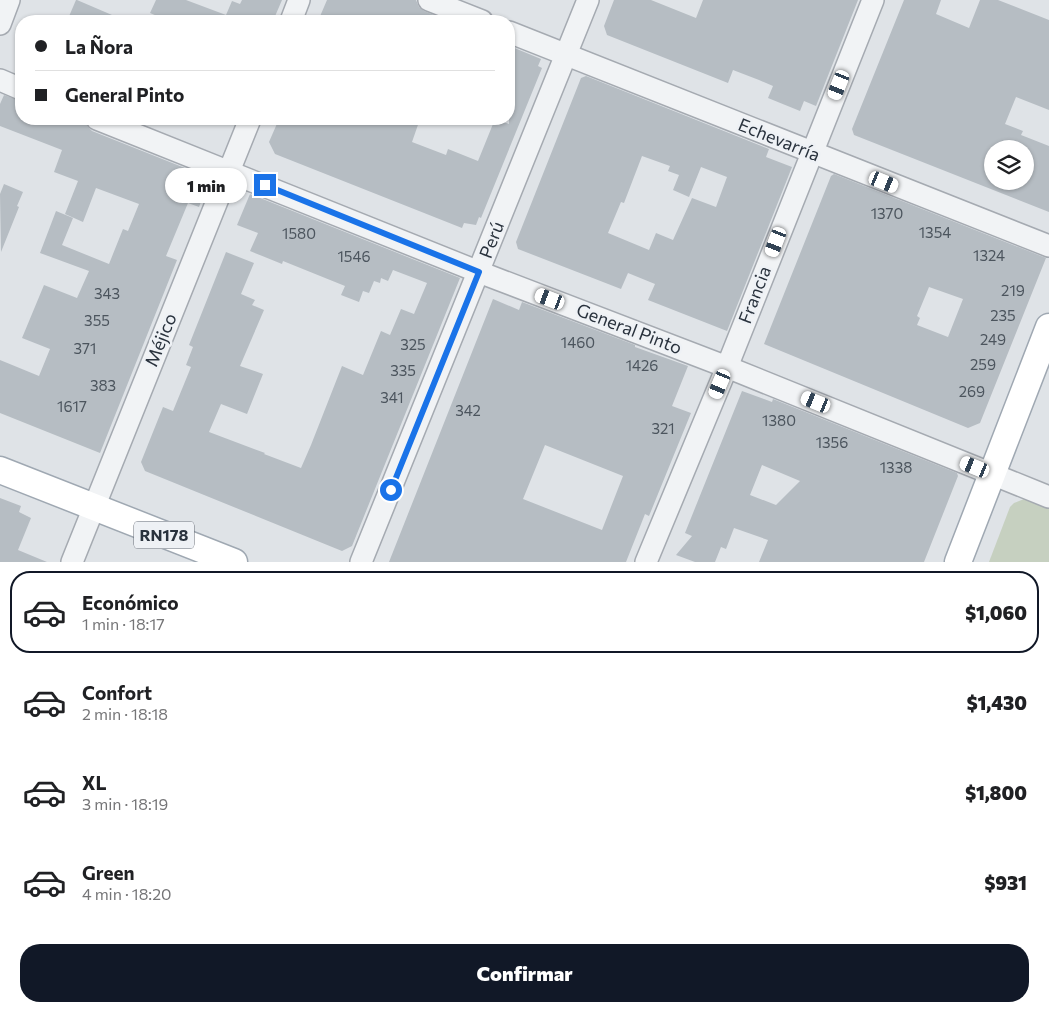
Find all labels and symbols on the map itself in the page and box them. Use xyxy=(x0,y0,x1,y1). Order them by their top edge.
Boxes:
car xyxy=(826,68,851,102)
street label: Echevarría xyxy=(735,113,823,165)
callout: 1 min xyxy=(165,168,248,202)
car xyxy=(867,169,900,195)
route end xyxy=(254,174,276,196)
house number: 1370 xyxy=(871,204,903,222)
street label: Perú xyxy=(474,218,508,261)
house number: 1354 xyxy=(919,223,951,241)
house number: 1580 xyxy=(282,224,316,242)
car xyxy=(763,225,788,259)
house number: 1324 xyxy=(973,246,1005,264)
house number: 1546 xyxy=(337,247,371,265)
street label: Francia xyxy=(733,263,775,326)
house number: 219 xyxy=(1001,281,1025,299)
house number: 343 xyxy=(94,284,120,302)
car xyxy=(533,287,566,311)
street label: General Pinto xyxy=(574,298,685,358)
house number: 235 xyxy=(990,306,1016,324)
street label: Méjico xyxy=(139,310,181,370)
house number: 355 xyxy=(84,311,110,329)
house number: 249 xyxy=(980,330,1006,348)
house number: 1460 xyxy=(561,333,595,351)
house number: 325 xyxy=(400,335,426,353)
house number: 371 xyxy=(74,339,96,357)
house number: 259 xyxy=(970,355,996,373)
house number: 1426 xyxy=(626,356,658,374)
house number: 335 xyxy=(390,361,416,379)
car xyxy=(707,367,732,401)
house number: 383 xyxy=(90,376,116,394)
house number: 269 xyxy=(959,382,985,400)
house number: 341 xyxy=(380,388,404,406)
car xyxy=(799,389,832,415)
house number: 1617 xyxy=(57,397,87,415)
house number: 342 xyxy=(455,401,481,419)
house number: 1380 xyxy=(762,411,796,429)
house number: 321 xyxy=(651,419,675,437)
house number: 1356 xyxy=(816,433,848,451)
car xyxy=(958,454,991,480)
house number: 1338 xyxy=(880,458,912,476)
route start xyxy=(380,479,402,501)
road number: RN178 xyxy=(134,522,194,548)

